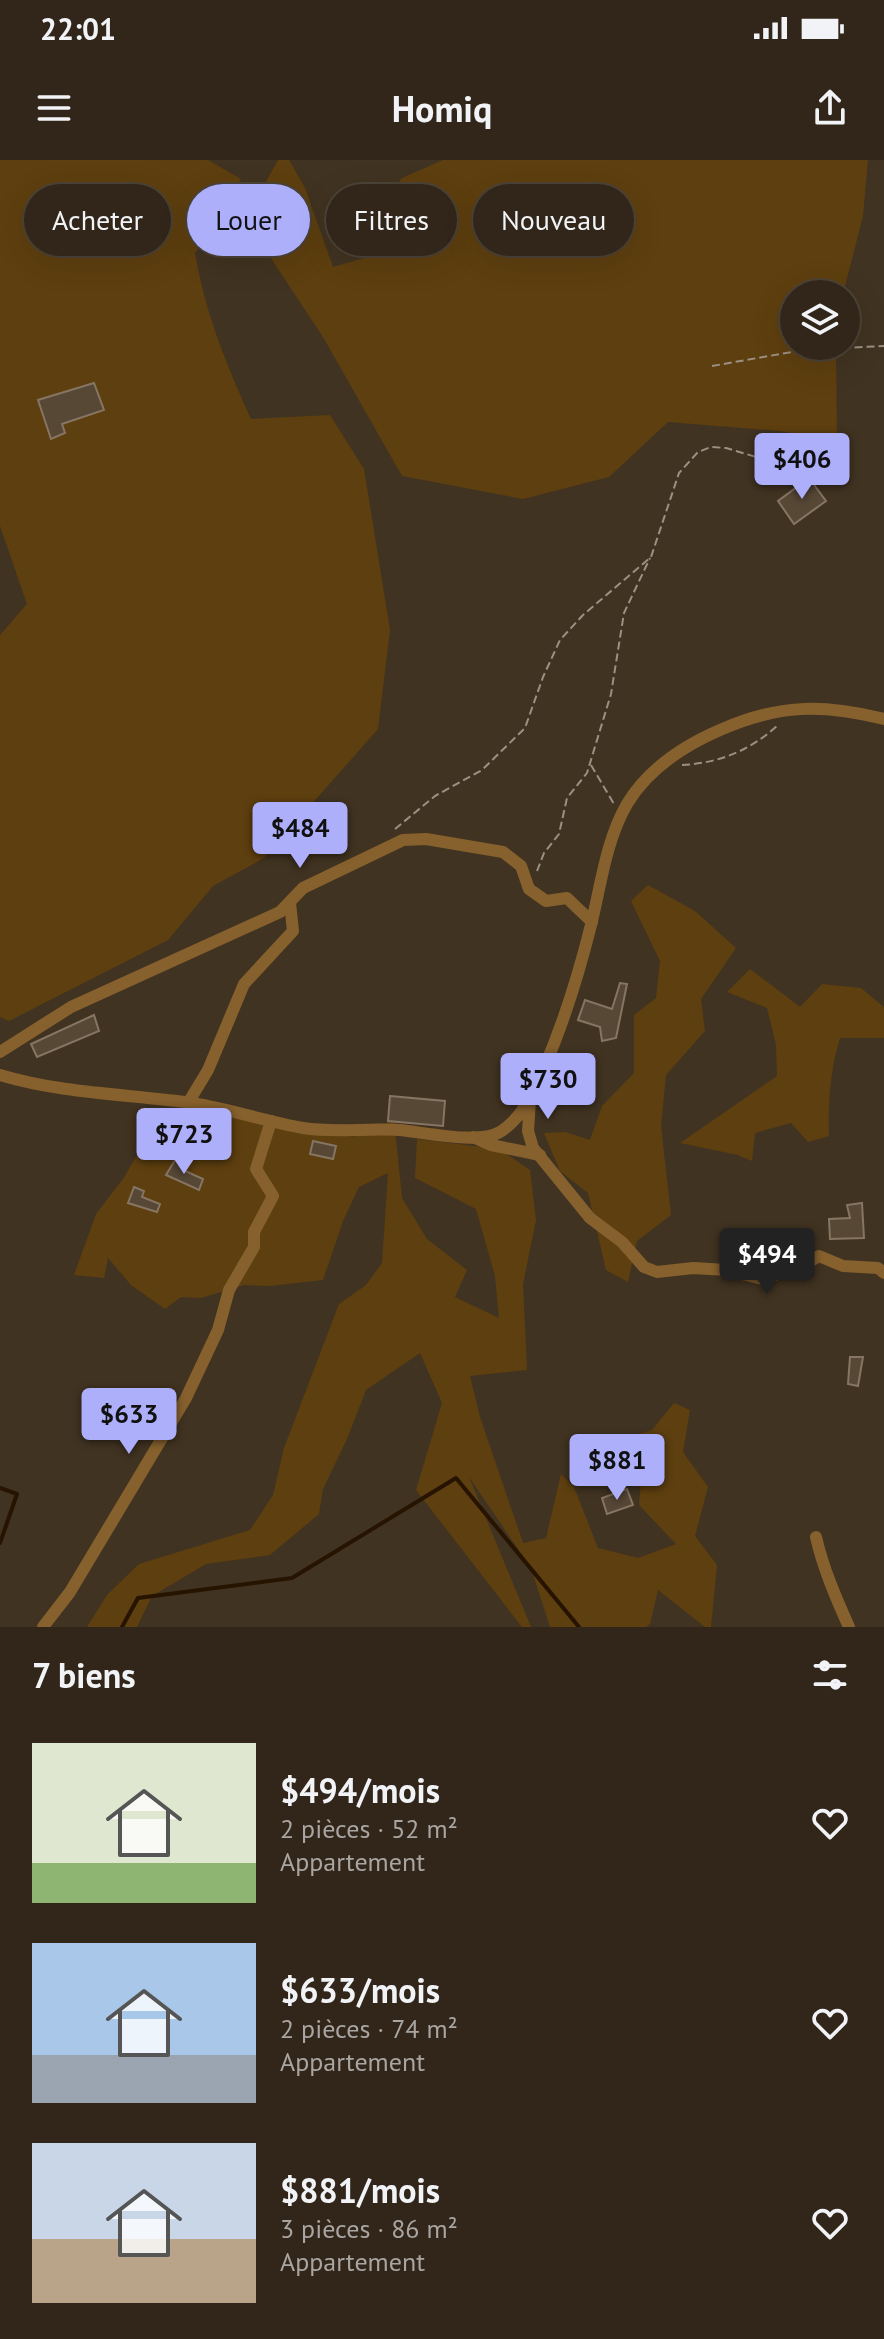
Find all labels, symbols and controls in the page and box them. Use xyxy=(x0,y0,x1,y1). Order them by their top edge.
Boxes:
text: 22:01 xyxy=(40,9,116,48)
text: Homiq xyxy=(392,85,492,132)
icon: menu xyxy=(32,86,76,130)
icon: share xyxy=(808,86,852,130)
chip: Acheter xyxy=(24,184,171,256)
chip: Louer xyxy=(187,184,310,256)
chip: Filtres xyxy=(326,184,457,256)
chip: Nouveau xyxy=(473,184,634,256)
map controls xyxy=(780,280,860,360)
button: layers xyxy=(780,280,860,360)
pin: $406 xyxy=(755,433,849,501)
text: $406 xyxy=(773,442,831,475)
pin: $484 xyxy=(253,802,347,870)
text: $484 xyxy=(271,811,329,844)
pin: $730 xyxy=(501,1053,595,1121)
text: $730 xyxy=(519,1062,577,1095)
pin: $723 xyxy=(137,1108,231,1176)
text: $723 xyxy=(155,1117,213,1150)
pin: $494 xyxy=(720,1228,814,1296)
text: $494 xyxy=(738,1237,796,1270)
pin: $633 xyxy=(82,1388,176,1456)
text: $633 xyxy=(100,1397,158,1430)
pin: $881 xyxy=(570,1434,664,1502)
text: $881 xyxy=(588,1443,646,1476)
text: 7 biens xyxy=(32,1653,136,1697)
icon: filters xyxy=(808,1653,852,1697)
text: $494/mois xyxy=(280,1768,440,1812)
icon: home xyxy=(96,1775,192,1871)
icon: heart xyxy=(808,1801,852,1845)
text: 2 pièces · 52 m² xyxy=(280,1812,458,1845)
text: Appartement xyxy=(280,1845,425,1878)
text: $633/mois xyxy=(280,1968,440,2012)
icon: home xyxy=(96,1975,192,2071)
icon: heart xyxy=(808,2001,852,2045)
text: 2 pièces · 74 m² xyxy=(280,2012,458,2045)
text: Appartement xyxy=(280,2045,425,2078)
text: $881/mois xyxy=(280,2168,440,2212)
icon: home xyxy=(96,2175,192,2271)
icon: heart xyxy=(808,2201,852,2245)
text: 3 pièces · 86 m² xyxy=(280,2212,458,2245)
text: Appartement xyxy=(280,2245,425,2278)

